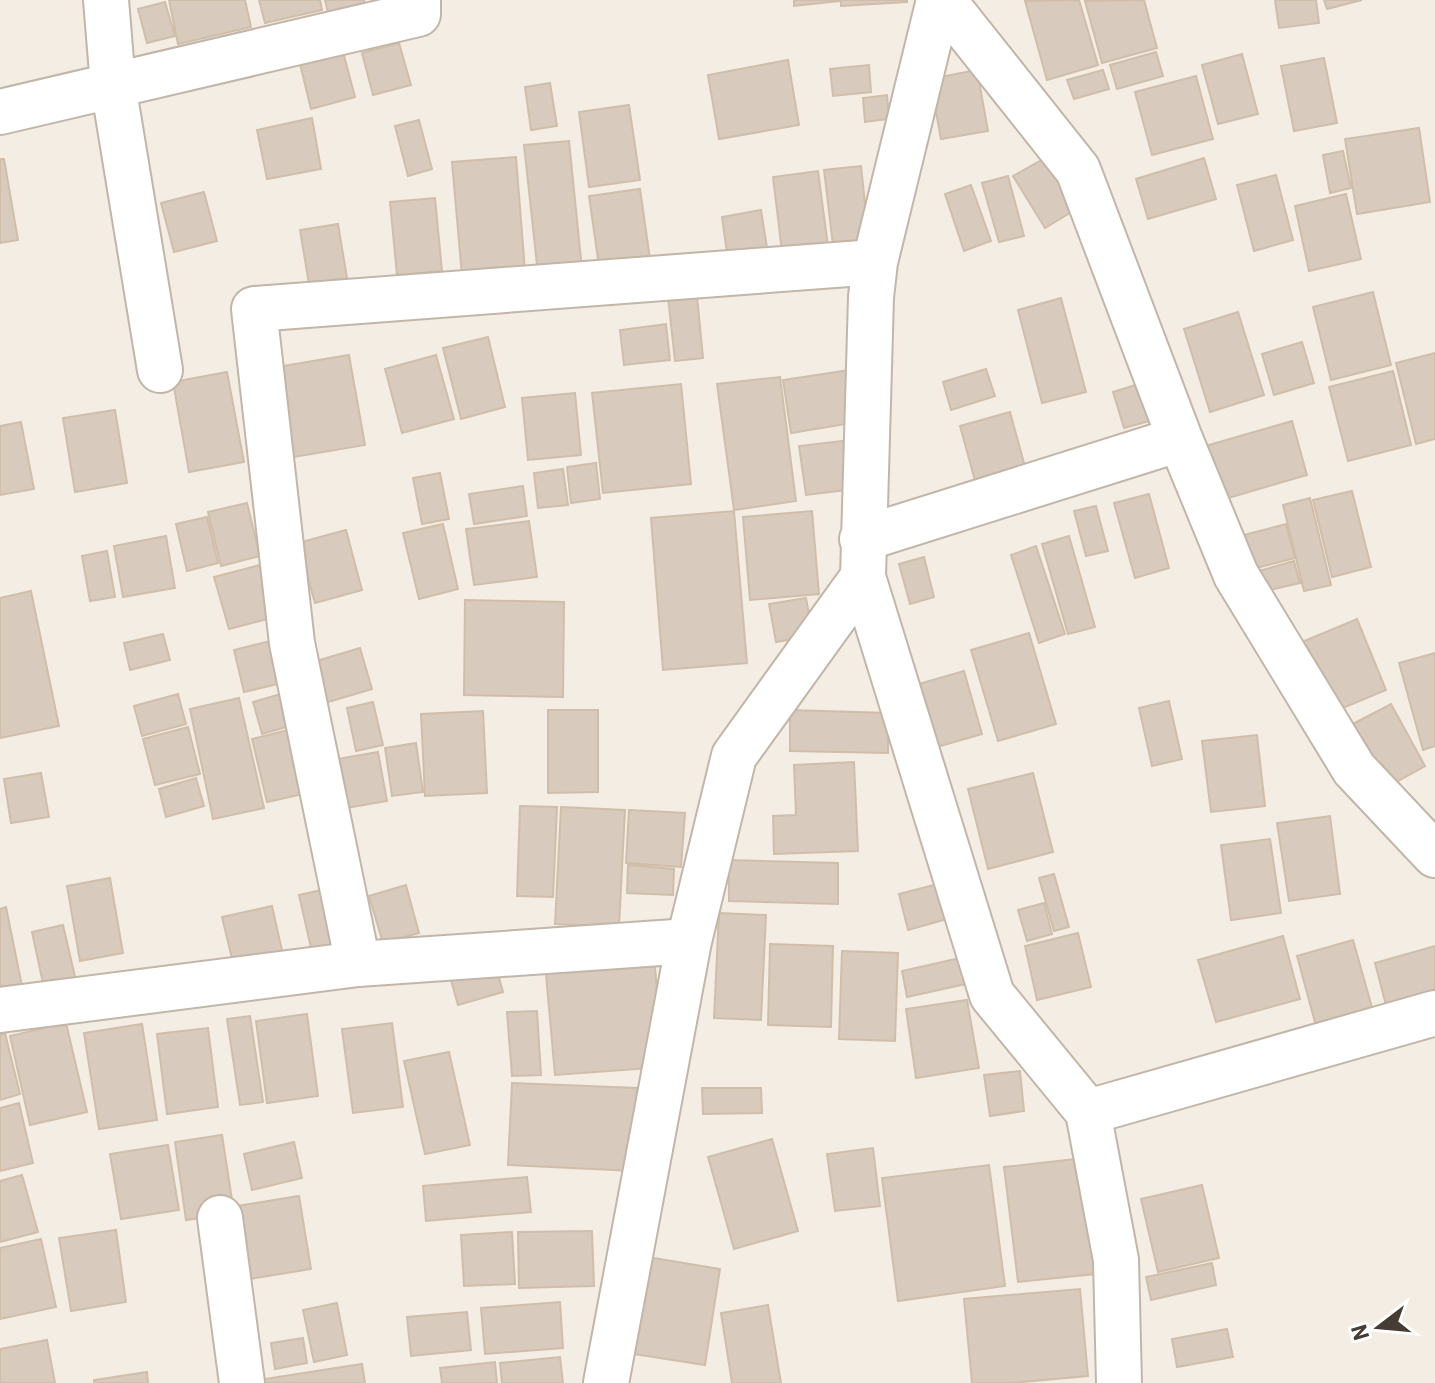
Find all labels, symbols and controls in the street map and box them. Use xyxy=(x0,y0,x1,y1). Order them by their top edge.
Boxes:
north arrow xyxy=(1339,1287,1419,1367)
text: N xyxy=(1344,1322,1373,1343)

